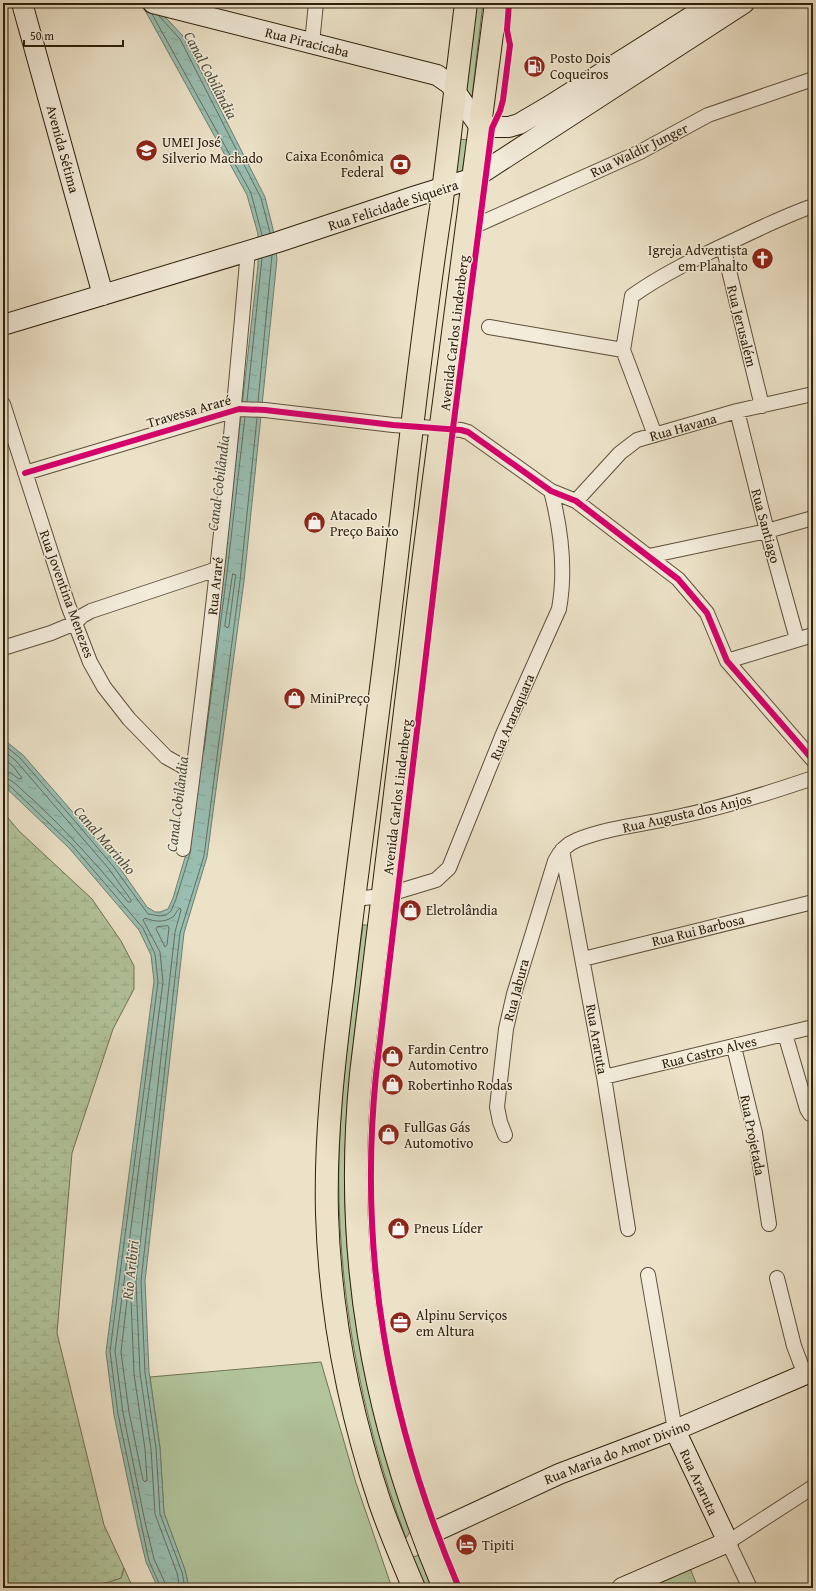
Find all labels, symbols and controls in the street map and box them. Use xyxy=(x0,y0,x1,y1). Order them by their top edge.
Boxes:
scale bar xyxy=(24,22,123,48)
street label: Rua Piracicaba xyxy=(263,22,351,62)
text: 50 m xyxy=(30,27,54,44)
water label: Canal Cobilândia xyxy=(179,27,243,123)
place label: Posto Dois Coqueiros xyxy=(550,48,611,84)
fuel station icon: Posto Dois Coqueiros xyxy=(521,53,547,79)
street label: Avenida Sétima xyxy=(42,103,84,196)
street label: Rua Waldir Junger xyxy=(587,118,692,182)
place label: UMEI José Silverio Machado xyxy=(162,132,263,168)
school or university icon: UMEI José Silverio Machado xyxy=(133,137,159,163)
place label: Caixa Econômica Federal xyxy=(285,146,384,182)
bank icon: Caixa Econômica Federal xyxy=(387,151,413,177)
street label: Rua Felicidade Siqueira xyxy=(325,174,461,236)
place label: Igreja Adventista em Planalto xyxy=(648,240,748,276)
church icon: Igreja Adventista em Planalto xyxy=(750,245,776,271)
street label: Avenida Carlos Lindenberg xyxy=(435,254,473,412)
street label: Rua Jerusalém xyxy=(722,283,762,370)
street label: Travessa Araré xyxy=(144,389,234,433)
street label: Rua Havana xyxy=(647,408,719,446)
water label: Canal Cobilândia xyxy=(202,434,234,532)
street label: Rua Santiago xyxy=(746,487,786,565)
place label: Atacado Preço Baixo xyxy=(330,505,399,541)
shop icon: Atacado Preço Baixo xyxy=(301,510,327,536)
street label: Rua Joventina Menezes xyxy=(35,527,99,661)
street label: Rua Araré xyxy=(202,555,228,616)
street label: Rua Araraquara xyxy=(485,670,539,763)
shop icon: MiniPreço xyxy=(281,685,307,711)
place label: MiniPreço xyxy=(310,688,370,708)
street label: Avenida Carlos Lindenberg xyxy=(378,718,416,876)
water label: Canal Cobilândia xyxy=(161,755,193,853)
street label: Rua Augusta dos Anjos xyxy=(620,788,754,838)
water label: Canal Marinho xyxy=(69,801,141,879)
shop icon: Eletrolândia xyxy=(397,897,423,923)
place label: Eletrolândia xyxy=(426,900,498,920)
street label: Rua Rui Barbosa xyxy=(650,909,747,951)
street label: Rua Jabura xyxy=(498,956,534,1023)
street label: Rua Araruta xyxy=(581,1002,613,1076)
street label: Rua Castro Alves xyxy=(660,1031,758,1073)
place label: Fardin Centro Automotivo xyxy=(408,1039,489,1075)
shop icon: Fardin Centro Automotivo xyxy=(380,1044,406,1070)
shop icon: Robertinho Rodas xyxy=(379,1072,405,1098)
place label: Robertinho Rodas xyxy=(408,1075,512,1095)
street label: Rua Projetada xyxy=(735,1093,771,1177)
place label: FullGas Gás Automotivo xyxy=(404,1117,473,1153)
shop icon: FullGas Gás Automotivo xyxy=(376,1122,402,1148)
shop icon: Pneus Líder xyxy=(385,1215,411,1241)
place label: Pneus Líder xyxy=(414,1218,483,1238)
water label: Rio Aribiri xyxy=(116,1239,144,1302)
place label: Alpinu Serviços em Altura xyxy=(416,1305,507,1341)
office icon: Alpinu Serviços em Altura xyxy=(387,1310,413,1336)
street label: Rua Maria do Amor Divino xyxy=(541,1415,693,1489)
street label: Rua Araruta xyxy=(675,1446,723,1519)
hotel icon: Tipiti xyxy=(454,1532,480,1558)
place label: Tipiti xyxy=(482,1535,514,1555)

